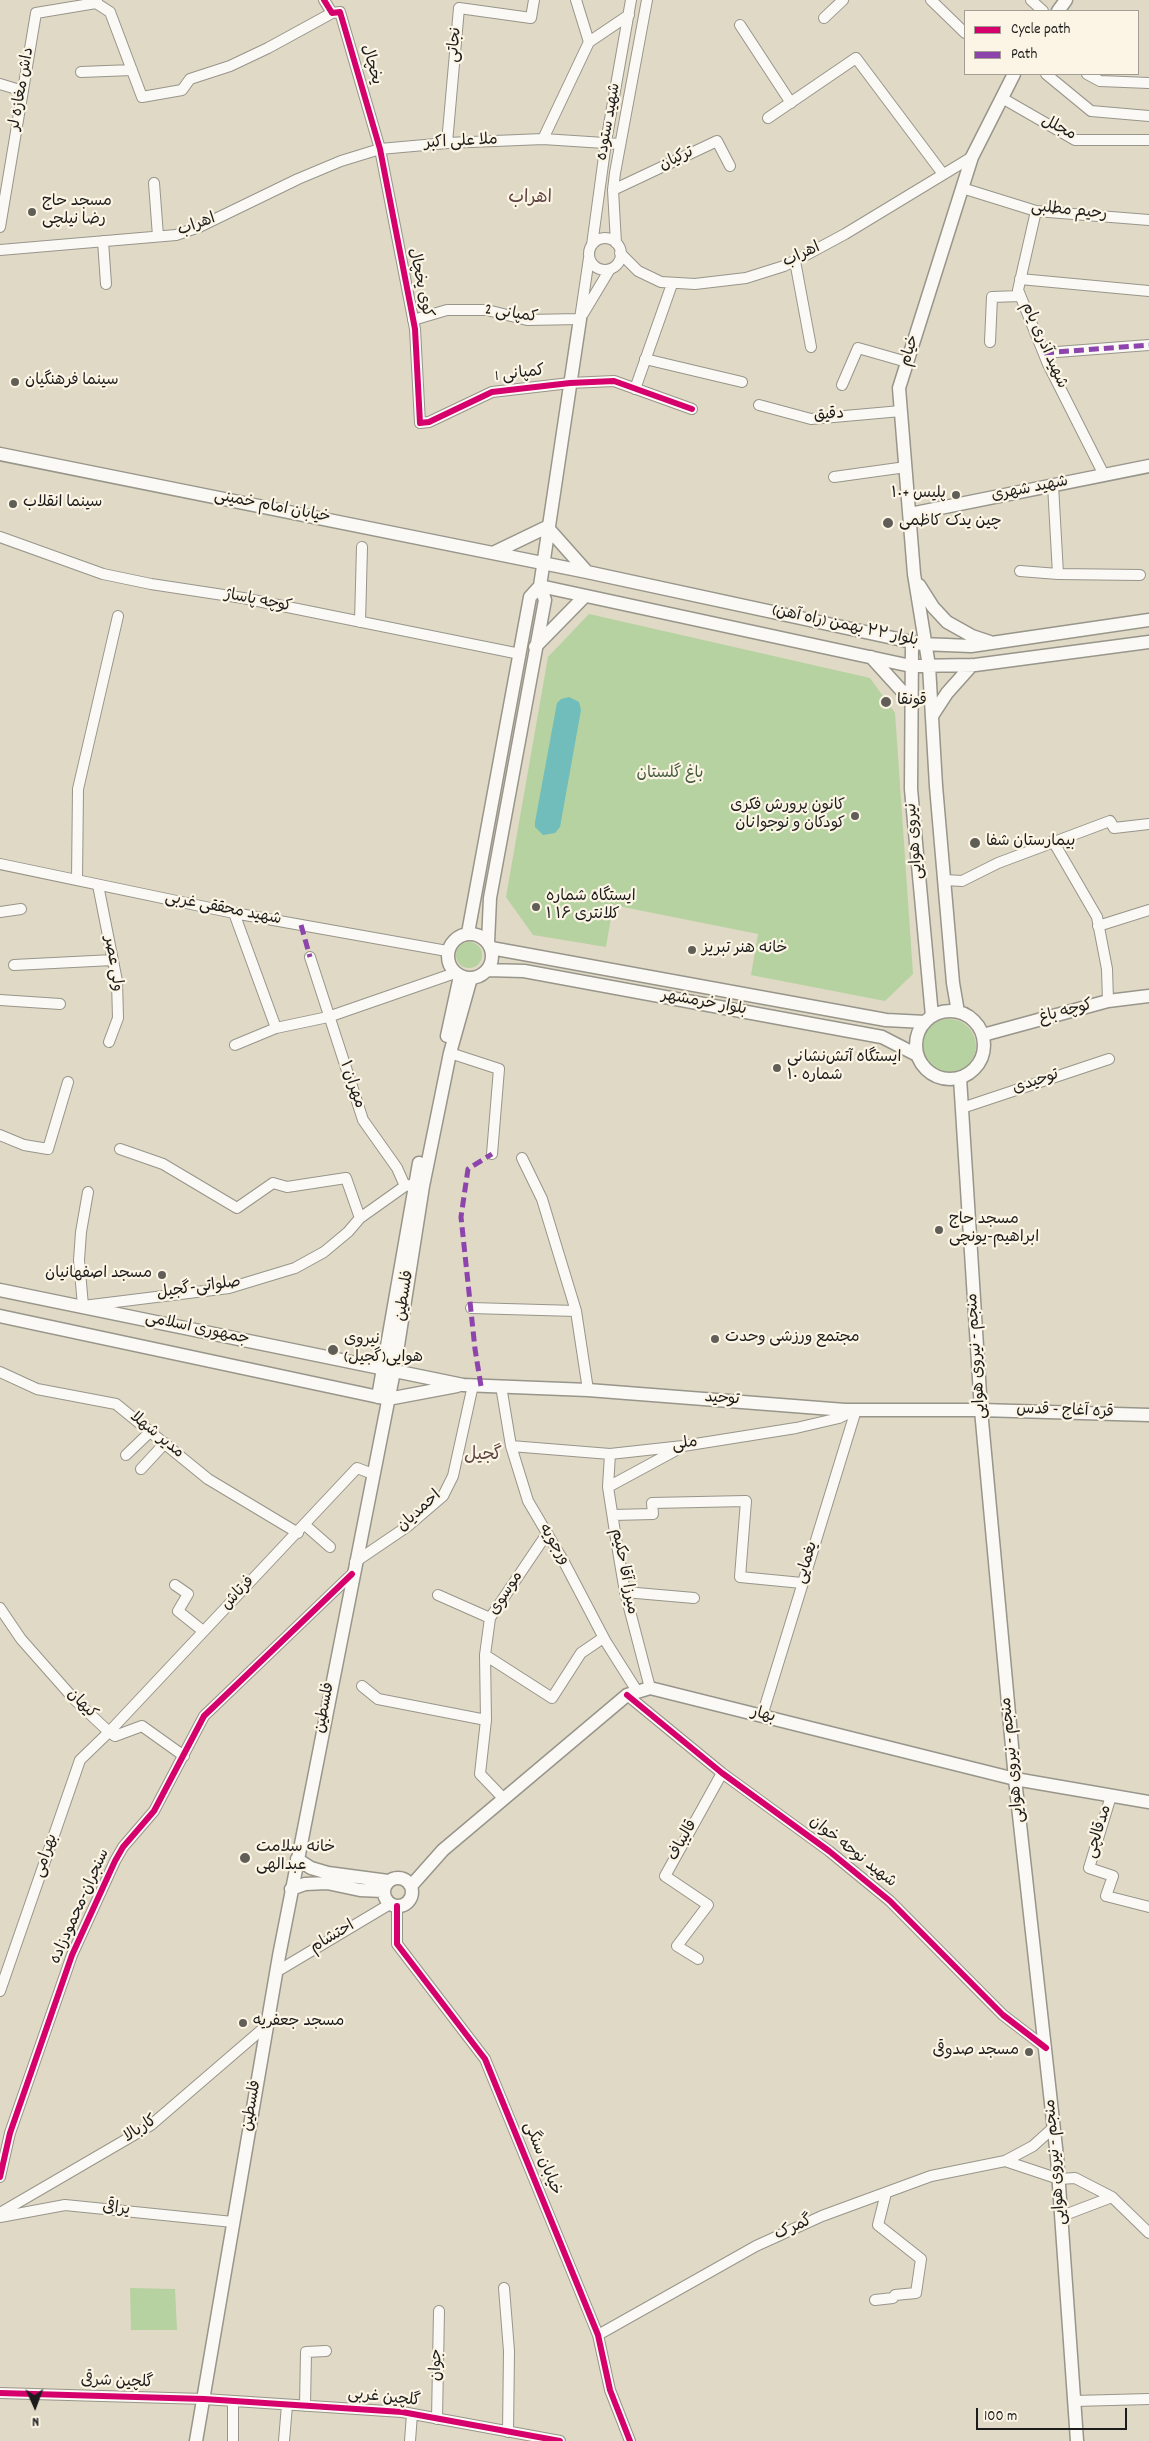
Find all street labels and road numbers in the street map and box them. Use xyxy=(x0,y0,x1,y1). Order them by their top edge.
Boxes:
street label: نجاتی xyxy=(445,27,467,63)
street label: یخچال xyxy=(355,43,385,87)
street label: داش مغازه لر xyxy=(6,46,40,132)
street label: شهید ستوده xyxy=(594,82,626,162)
street label: مجلل xyxy=(1037,112,1079,146)
street label: ملا علی اکبر xyxy=(424,131,498,155)
street label: ترکیان xyxy=(657,144,697,176)
street label: رحیم مطلبی xyxy=(1030,198,1108,226)
street label: اهراب xyxy=(175,210,219,242)
street label: اهراب xyxy=(780,239,824,273)
street label: کوی یخچال xyxy=(402,246,436,320)
street label: شهید آذری یام xyxy=(1015,300,1071,392)
street label: کمپانی 2 xyxy=(483,301,539,329)
street label: خیام xyxy=(897,333,925,369)
street label: کمپانی 1 xyxy=(494,362,546,388)
street label: دقیق xyxy=(813,406,845,426)
street label: شهید شهری xyxy=(990,473,1070,507)
street label: خیابان امام خمینی xyxy=(212,487,332,529)
street label: کوچه پاساژ xyxy=(223,586,293,618)
street label: بلوار ۲۲ بهمن (راه آهن) xyxy=(770,602,920,652)
street label: نیروی هوایی xyxy=(903,802,929,880)
street label: شهید محققی غربی xyxy=(163,889,283,931)
street label: ولی عصر xyxy=(98,935,126,993)
street label: بلوار خرمشهر xyxy=(660,987,748,1021)
street label: کوچه باغ xyxy=(1037,997,1095,1029)
street label: مهران ۱ xyxy=(334,1059,368,1111)
street label: توحیدی xyxy=(1010,1066,1062,1100)
street label: فلسطین xyxy=(392,1269,420,1323)
street label: صلواتی-گجیل xyxy=(156,1274,242,1304)
street label: منجم - نیروی هوایی xyxy=(964,1292,992,1420)
street label: جمهوری اسلامی xyxy=(143,1310,251,1350)
street label: توحید xyxy=(704,1389,740,1411)
street label: قره آغاج - قدس xyxy=(1016,1401,1114,1423)
street label: مدیر شهلا xyxy=(125,1408,187,1464)
street label: ملی xyxy=(671,1434,699,1456)
street label: احمدیان xyxy=(394,1487,446,1537)
street label: ورجویه xyxy=(533,1521,573,1569)
street label: میرزا آقا حکیم xyxy=(605,1528,641,1616)
street label: یغمایی xyxy=(793,1540,823,1586)
street label: موسوی xyxy=(486,1568,528,1620)
street label: فرتاش xyxy=(218,1573,260,1615)
street label: فلسطین xyxy=(312,1681,340,1735)
street label: کیهان xyxy=(62,1686,100,1724)
street label: منجم - نیروی هوایی xyxy=(998,1696,1030,1824)
street label: بهار xyxy=(749,1704,777,1728)
street label: مدقالچی xyxy=(1083,1803,1117,1861)
street label: شهید نوحه خوان xyxy=(805,1813,899,1893)
street label: قالیباف xyxy=(665,1817,703,1865)
street label: بهرامی xyxy=(31,1832,63,1880)
street label: سنجران-محمودزاده xyxy=(47,1846,115,1968)
street label: احتشام xyxy=(307,1917,359,1959)
street label: فلسطین xyxy=(239,2079,267,2133)
street label: منجم - نیروی هوایی xyxy=(1042,2098,1072,2226)
street label: کاربالا xyxy=(121,2112,161,2148)
street label: خیابان سنگی xyxy=(518,2120,564,2198)
street label: یراقی xyxy=(101,2199,131,2221)
street label: گمرک xyxy=(772,2212,816,2246)
street label: جوان xyxy=(428,2349,448,2381)
street label: گلچین شرقی xyxy=(80,2372,154,2394)
street label: گلچین غربی xyxy=(347,2386,421,2412)

